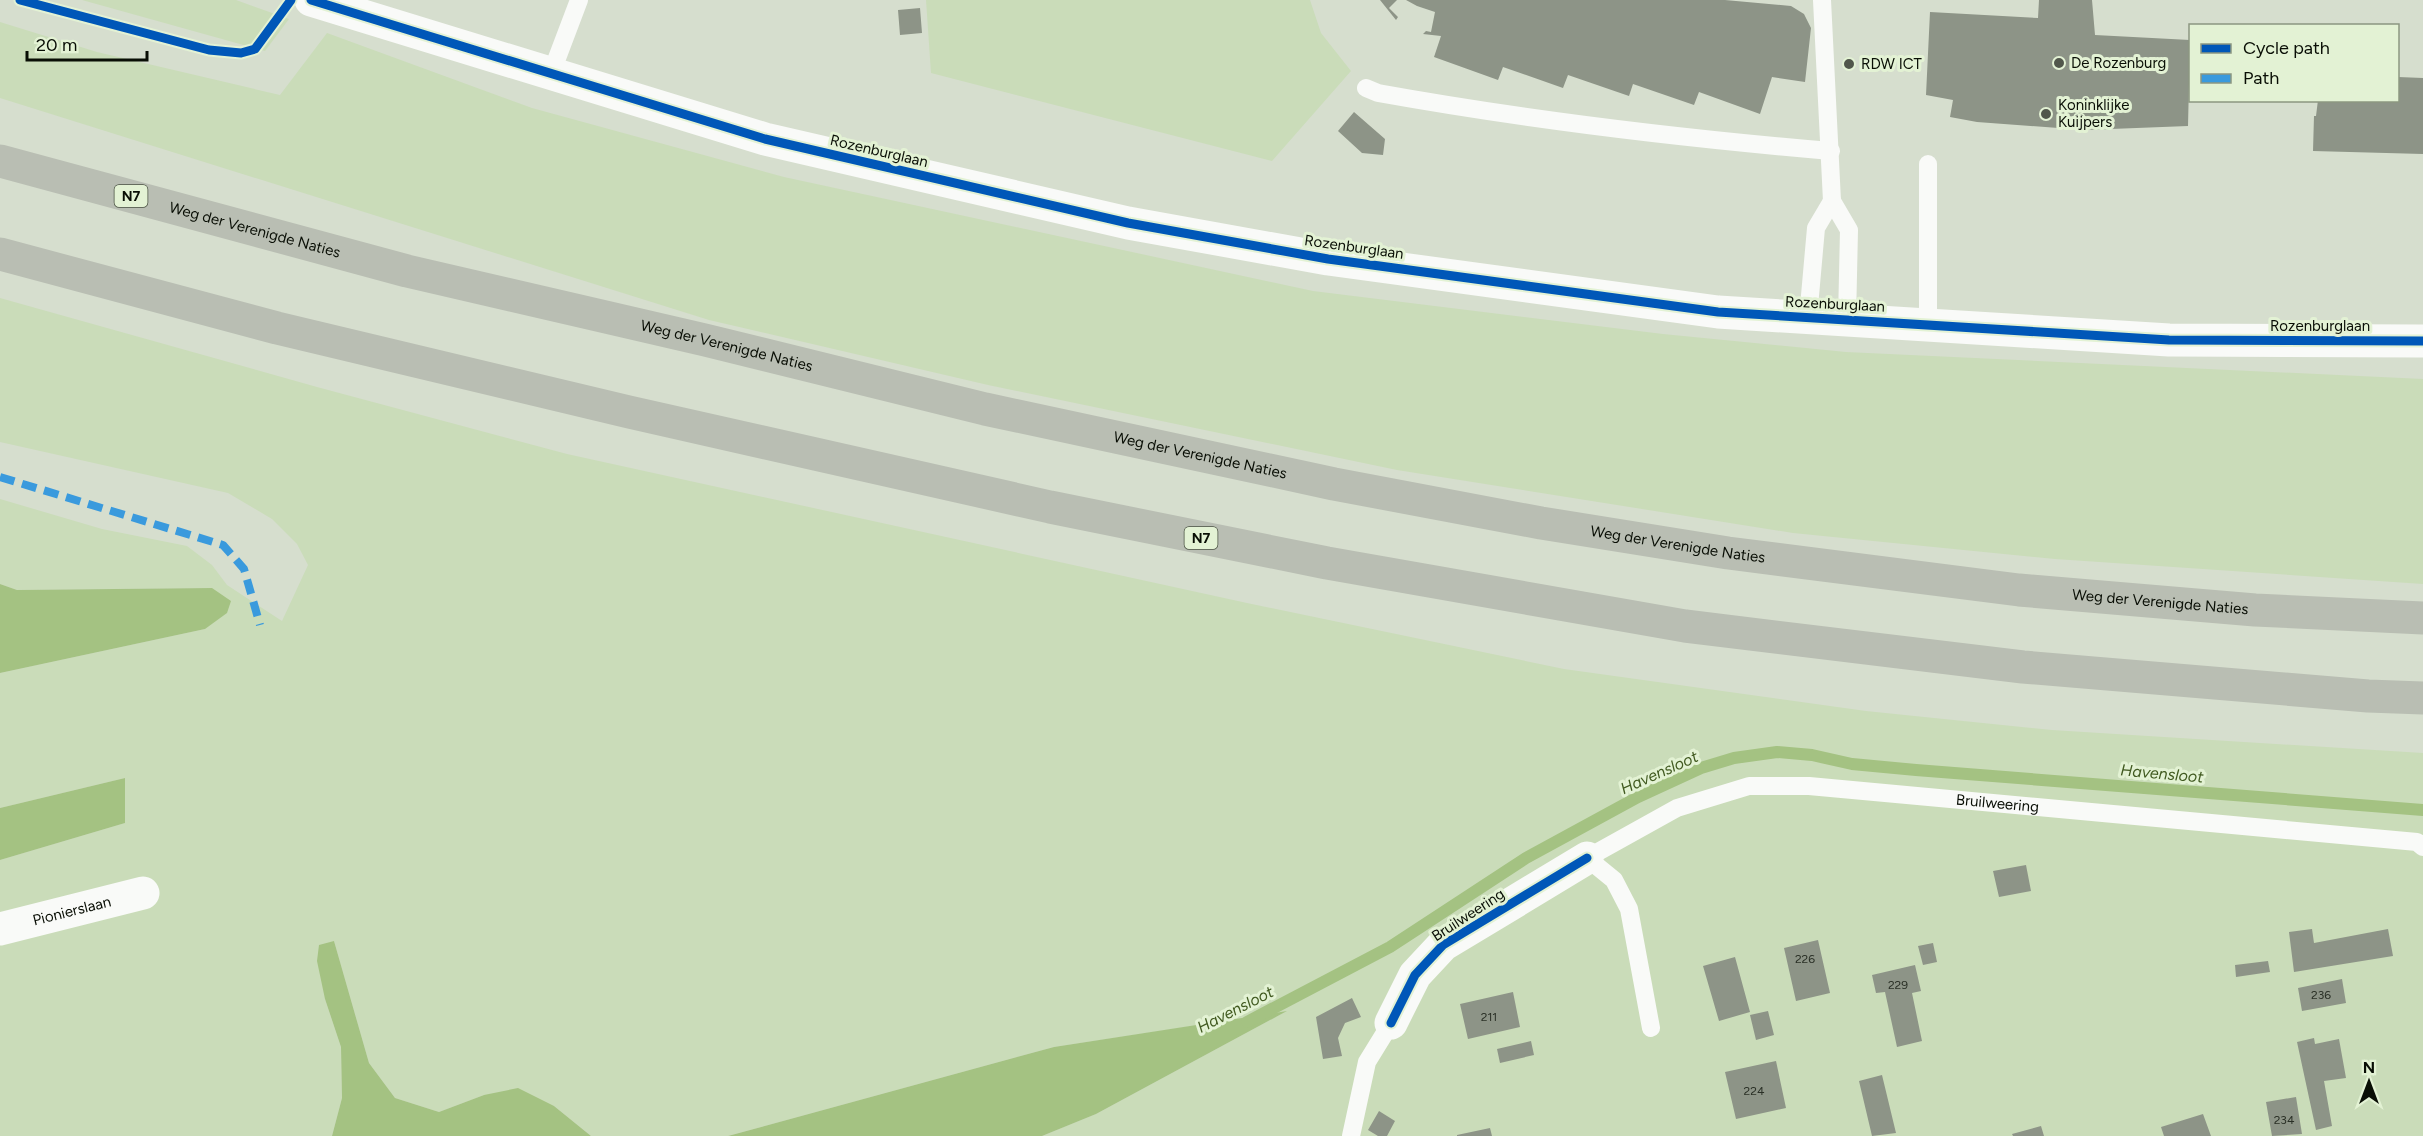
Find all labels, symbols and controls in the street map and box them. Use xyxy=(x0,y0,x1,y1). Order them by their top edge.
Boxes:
scale bar xyxy=(27,24,147,62)
legend xyxy=(2189,24,2399,102)
text: 20 m xyxy=(36,34,77,56)
text: Cycle path xyxy=(2243,37,2330,59)
place label: De Rozenburg xyxy=(2071,54,2166,72)
place label: RDW ICT xyxy=(1861,55,1923,73)
marker: De Rozenburg xyxy=(2052,56,2066,70)
marker: RDW ICT xyxy=(1842,57,1856,71)
text: Path xyxy=(2243,67,2279,89)
place label: Koninklijke Kuijpers xyxy=(2058,96,2129,131)
marker: Koninklijke Kuijpers xyxy=(2039,107,2053,121)
street label: Rozenburglaan xyxy=(828,131,930,171)
road number: N7 xyxy=(114,185,148,207)
street label: Weg der Verenigde Naties xyxy=(167,198,342,262)
street label: Rozenburglaan xyxy=(1303,231,1405,263)
street label: Rozenburglaan xyxy=(1785,292,1885,316)
street label: Weg der Verenigde Naties xyxy=(639,316,815,375)
street label: Rozenburglaan xyxy=(2270,317,2370,335)
street label: Weg der Verenigde Naties xyxy=(1112,428,1288,483)
street label: Weg der Verenigde Naties xyxy=(1589,522,1766,567)
road number: N7 xyxy=(1184,527,1218,549)
street label: Weg der Verenigde Naties xyxy=(2072,586,2249,618)
water label: Havensloot xyxy=(1617,747,1702,798)
water label: Havensloot xyxy=(2120,760,2205,787)
street label: Bruilweering xyxy=(1955,791,2040,816)
street label: Bruilweering xyxy=(1428,885,1508,945)
street label: Pionierslaan xyxy=(31,892,113,929)
house number: 226 xyxy=(1795,952,1815,966)
house number: 229 xyxy=(1888,978,1908,992)
water label: Havensloot xyxy=(1194,982,1277,1037)
house number: 236 xyxy=(2311,988,2331,1002)
house number: 211 xyxy=(1481,1010,1497,1024)
north arrow xyxy=(2339,1052,2399,1112)
text: N xyxy=(2363,1058,2375,1077)
house number: 224 xyxy=(1744,1084,1765,1098)
house number: 234 xyxy=(2274,1113,2295,1127)

